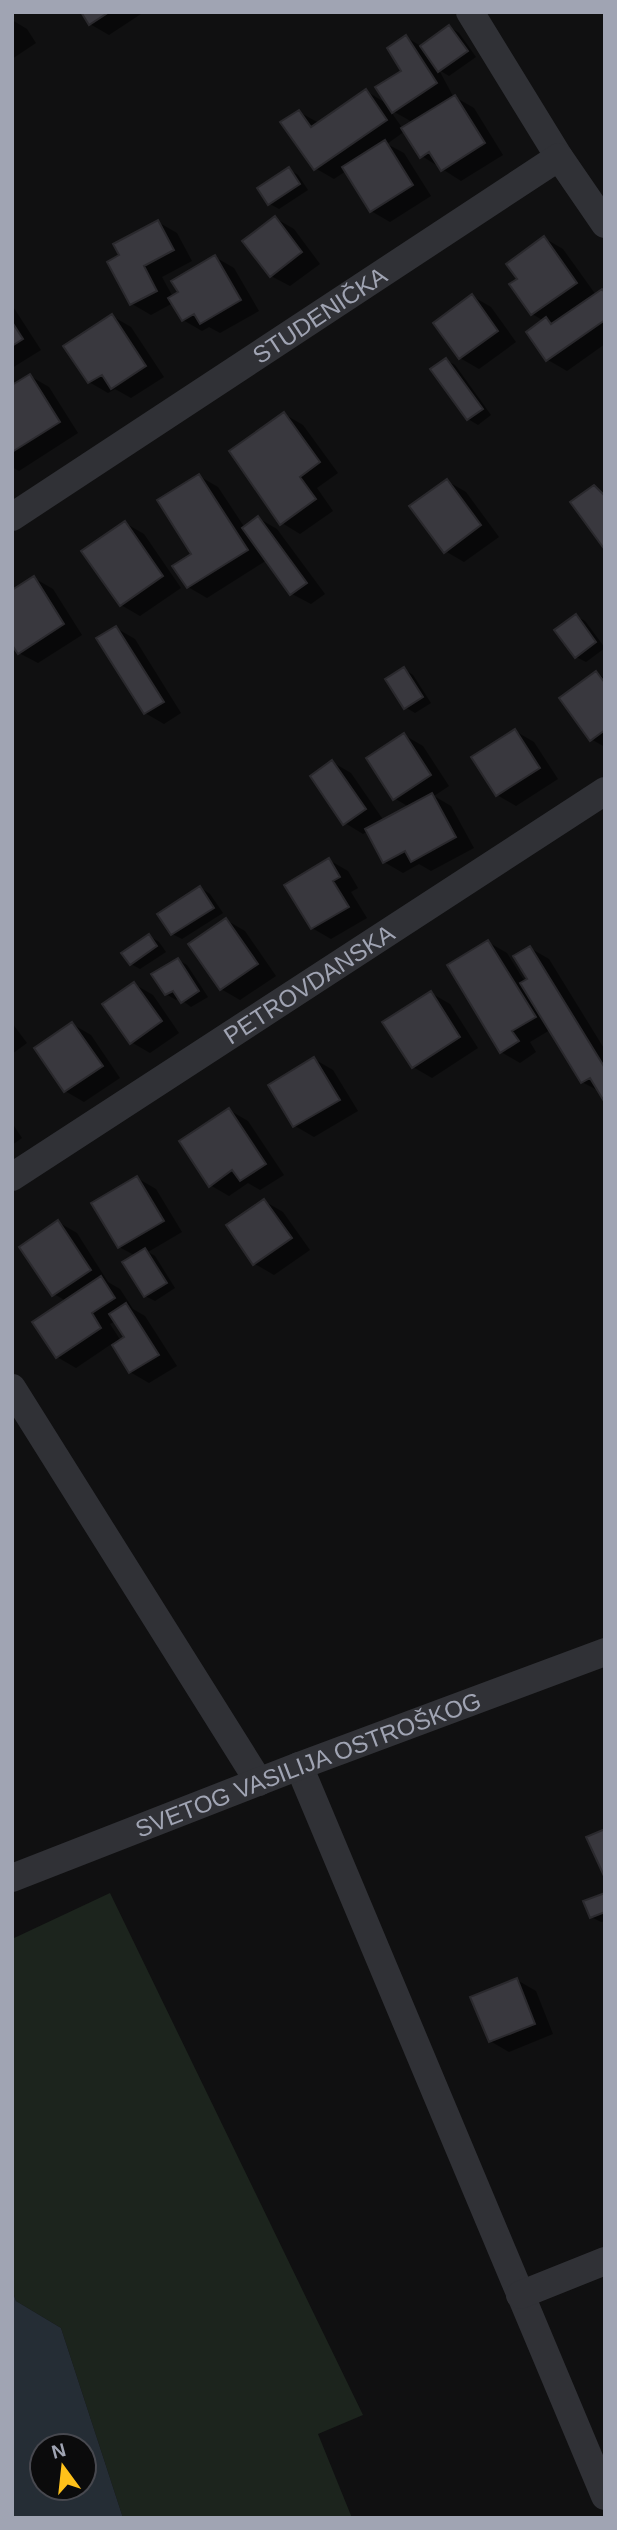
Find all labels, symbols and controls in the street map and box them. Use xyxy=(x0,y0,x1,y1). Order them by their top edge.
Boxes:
street label: STUDENIČKA xyxy=(247,261,391,369)
street label: PETROVDANSKA xyxy=(219,919,399,1049)
street label: SVETOG VASILIJA OSTROŠKOG xyxy=(131,1686,484,1842)
north arrow xyxy=(28,2432,98,2502)
text: N xyxy=(49,2439,68,2463)

